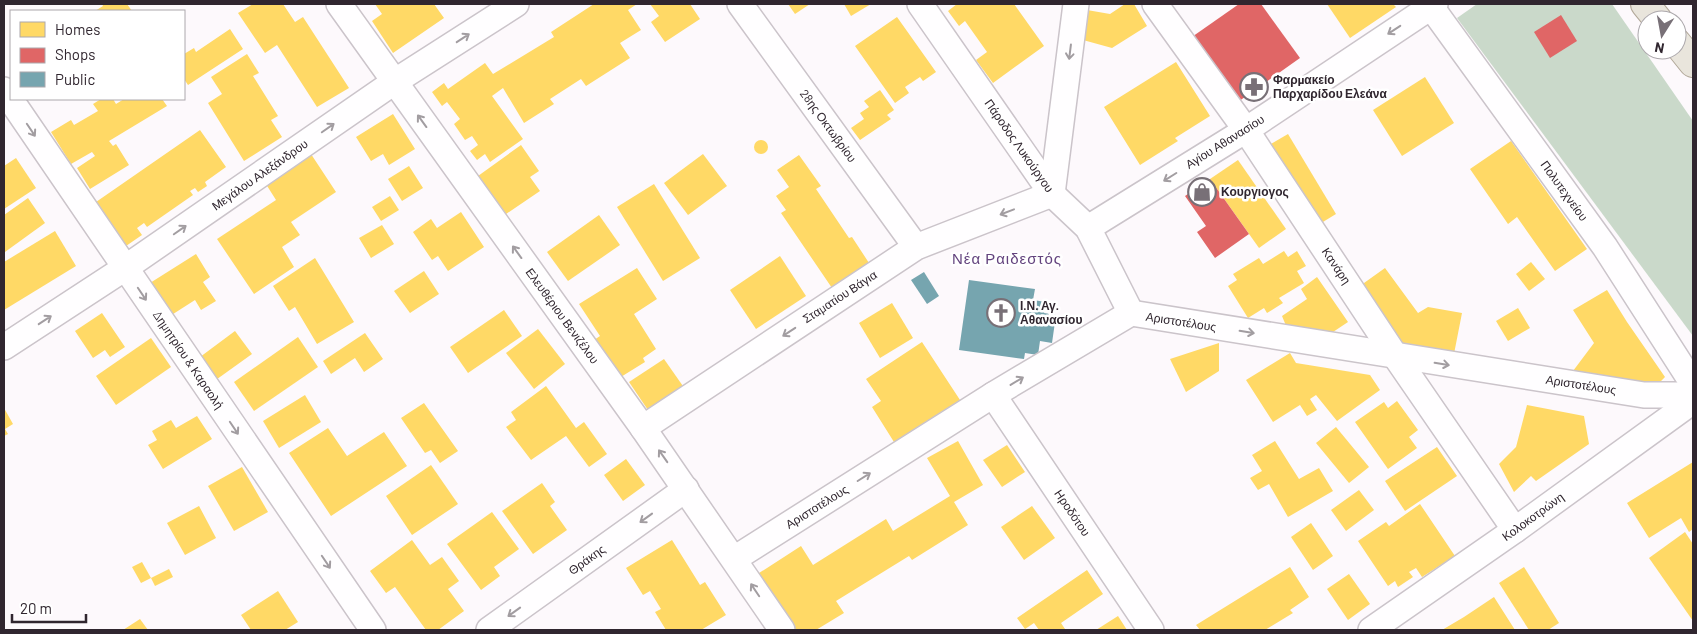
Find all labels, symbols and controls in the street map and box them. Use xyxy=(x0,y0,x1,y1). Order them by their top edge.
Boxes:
legend xyxy=(10,10,185,100)
north arrow xyxy=(1637,10,1687,60)
text: Homes xyxy=(55,20,100,38)
one-way arrow xyxy=(1387,25,1401,35)
one-way arrow xyxy=(456,32,470,42)
text: N xyxy=(1653,39,1666,57)
one-way arrow xyxy=(1065,44,1075,60)
text: Shops xyxy=(55,45,95,63)
text: Public xyxy=(55,70,95,88)
pharmacy icon: Φαρμακείο Παρχαρίδου Ελεάνα xyxy=(1239,72,1269,102)
place label: Φαρμακείο Παρχαρίδου Ελεάνα xyxy=(1273,72,1387,101)
street label: 28ης Οκτωβρίου xyxy=(797,86,860,165)
street label: Πάροδος Λυκούργου xyxy=(982,96,1057,195)
street label: Αγίου Αθανασίου xyxy=(1183,111,1267,172)
one-way arrow xyxy=(417,114,427,128)
one-way arrow xyxy=(26,123,36,137)
one-way arrow xyxy=(321,123,335,133)
street label: Μεγάλου Αλεξάνδρου xyxy=(209,136,311,213)
street label: Πολυτεχνείου xyxy=(1537,158,1591,224)
one-way arrow xyxy=(1163,171,1177,182)
shop icon: Κουργιογος xyxy=(1187,177,1217,207)
place label: Κουργιογος xyxy=(1221,184,1289,199)
one-way arrow xyxy=(999,208,1015,217)
one-way arrow xyxy=(172,225,186,235)
street label: Κανάρη xyxy=(1319,244,1354,287)
one-way arrow xyxy=(512,246,522,260)
district label: Νέα Ραιδεστός xyxy=(952,249,1062,267)
street label: Ελευθέριου Βενιζέλου xyxy=(523,265,602,367)
street label: Σταματίου Βάγια xyxy=(800,267,880,326)
one-way arrow xyxy=(137,286,147,300)
church icon: Ι.Ν. Αγ. Αθανασίου xyxy=(986,298,1016,328)
place label: Ι.Ν. Αγ. Αθανασίου xyxy=(1020,298,1082,326)
street label: Δημητρίου & Καραολή xyxy=(150,308,227,412)
street label: Αριστοτέλους xyxy=(1145,309,1217,334)
one-way arrow xyxy=(37,315,51,325)
one-way arrow xyxy=(782,327,796,337)
one-way arrow xyxy=(1238,328,1254,338)
one-way arrow xyxy=(1433,359,1449,369)
street label: Αριστοτέλους xyxy=(1545,372,1617,397)
one-way arrow xyxy=(1009,376,1023,386)
one-way arrow xyxy=(229,420,239,434)
one-way arrow xyxy=(658,449,668,463)
one-way arrow xyxy=(857,471,871,481)
street label: Αριστοτέλους xyxy=(783,481,851,532)
street label: Ηροδότου xyxy=(1051,486,1093,539)
street label: Κολοκοτρώνη xyxy=(1499,489,1567,544)
one-way arrow xyxy=(639,513,653,523)
street label: Θράκης xyxy=(565,541,608,578)
one-way arrow xyxy=(321,555,331,569)
one-way arrow xyxy=(749,583,759,597)
scale bar xyxy=(12,592,86,624)
text: 20 m xyxy=(20,599,52,617)
one-way arrow xyxy=(507,607,521,617)

